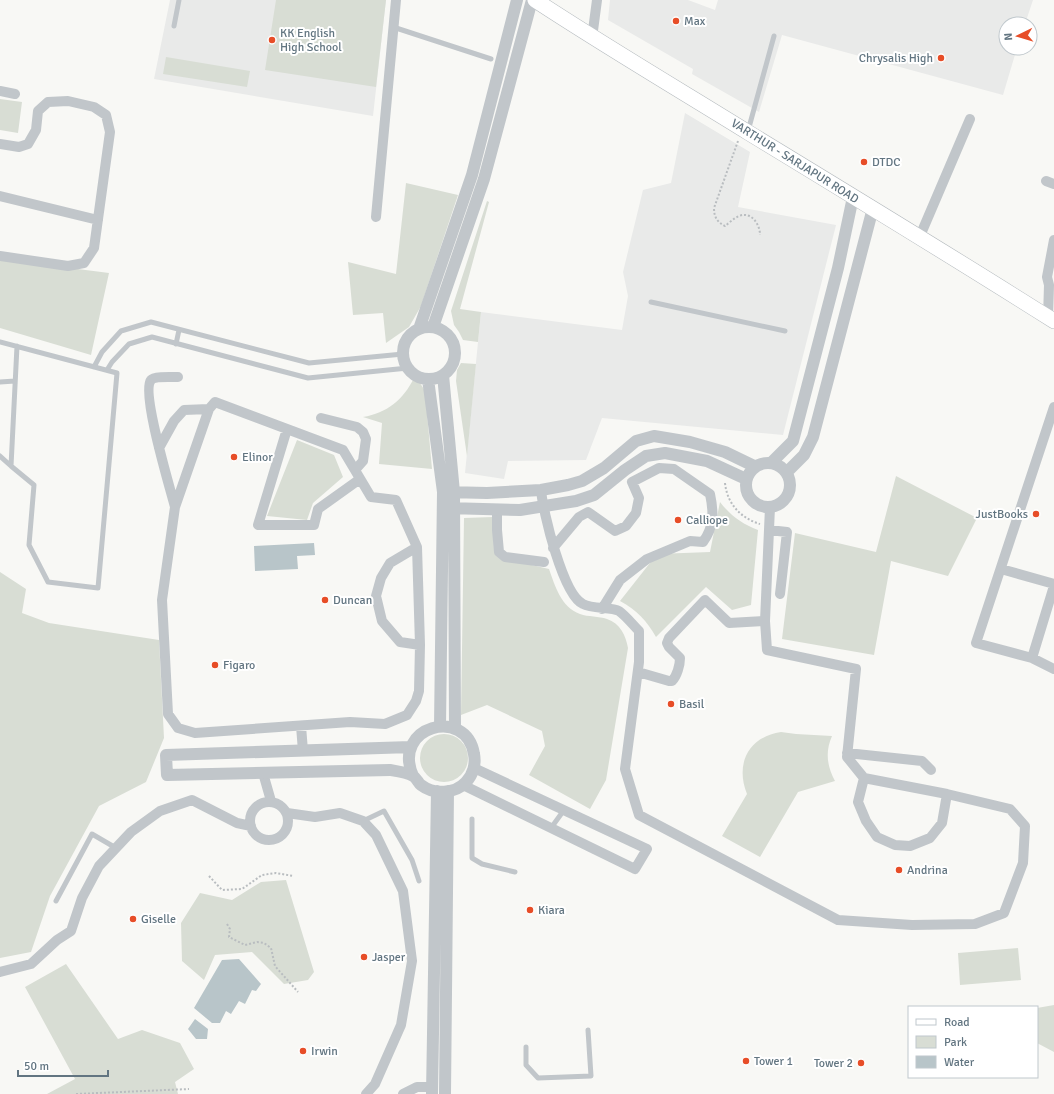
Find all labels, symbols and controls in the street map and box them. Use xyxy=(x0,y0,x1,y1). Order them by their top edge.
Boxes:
place label: Max xyxy=(684,14,706,29)
marker: Max xyxy=(671,16,681,26)
north arrow xyxy=(998,16,1038,56)
place label: KK English High School xyxy=(280,26,342,55)
text: N xyxy=(1002,32,1015,41)
marker: KK English High School xyxy=(267,35,277,45)
place label: Chrysalis High xyxy=(859,51,933,66)
marker: Chrysalis High xyxy=(936,53,946,63)
street label: VARTHUR - SARJAPUR ROAD xyxy=(728,116,862,207)
place label: DTDC xyxy=(872,155,900,170)
marker: DTDC xyxy=(859,157,869,167)
place label: Elinor xyxy=(242,450,273,465)
marker: Elinor xyxy=(229,452,239,462)
place label: JustBooks xyxy=(976,507,1028,522)
marker: JustBooks xyxy=(1031,509,1041,519)
place label: Calliope xyxy=(686,513,728,528)
marker: Calliope xyxy=(673,515,683,525)
place label: Duncan xyxy=(333,593,372,608)
marker: Duncan xyxy=(320,595,330,605)
place label: Figaro xyxy=(223,658,255,673)
marker: Figaro xyxy=(210,660,220,670)
place label: Basil xyxy=(679,697,705,712)
marker: Basil xyxy=(666,699,676,709)
place label: Andrina xyxy=(907,863,948,878)
marker: Andrina xyxy=(894,865,904,875)
place label: Kiara xyxy=(538,903,565,918)
marker: Kiara xyxy=(525,905,535,915)
place label: Giselle xyxy=(141,912,176,927)
marker: Giselle xyxy=(128,914,138,924)
place label: Jasper xyxy=(372,950,406,965)
marker: Jasper xyxy=(359,952,369,962)
legend xyxy=(908,1006,1038,1078)
text: Road xyxy=(944,1015,970,1030)
text: Park xyxy=(944,1035,967,1050)
place label: Irwin xyxy=(311,1044,338,1059)
marker: Irwin xyxy=(298,1046,308,1056)
scale bar xyxy=(18,1052,108,1078)
place label: Tower 1 xyxy=(754,1054,793,1069)
text: Water xyxy=(944,1055,975,1070)
marker: Tower 1 xyxy=(741,1056,751,1066)
place label: Tower 2 xyxy=(814,1056,853,1071)
marker: Tower 2 xyxy=(856,1058,866,1068)
text: 50 m xyxy=(24,1059,49,1074)

